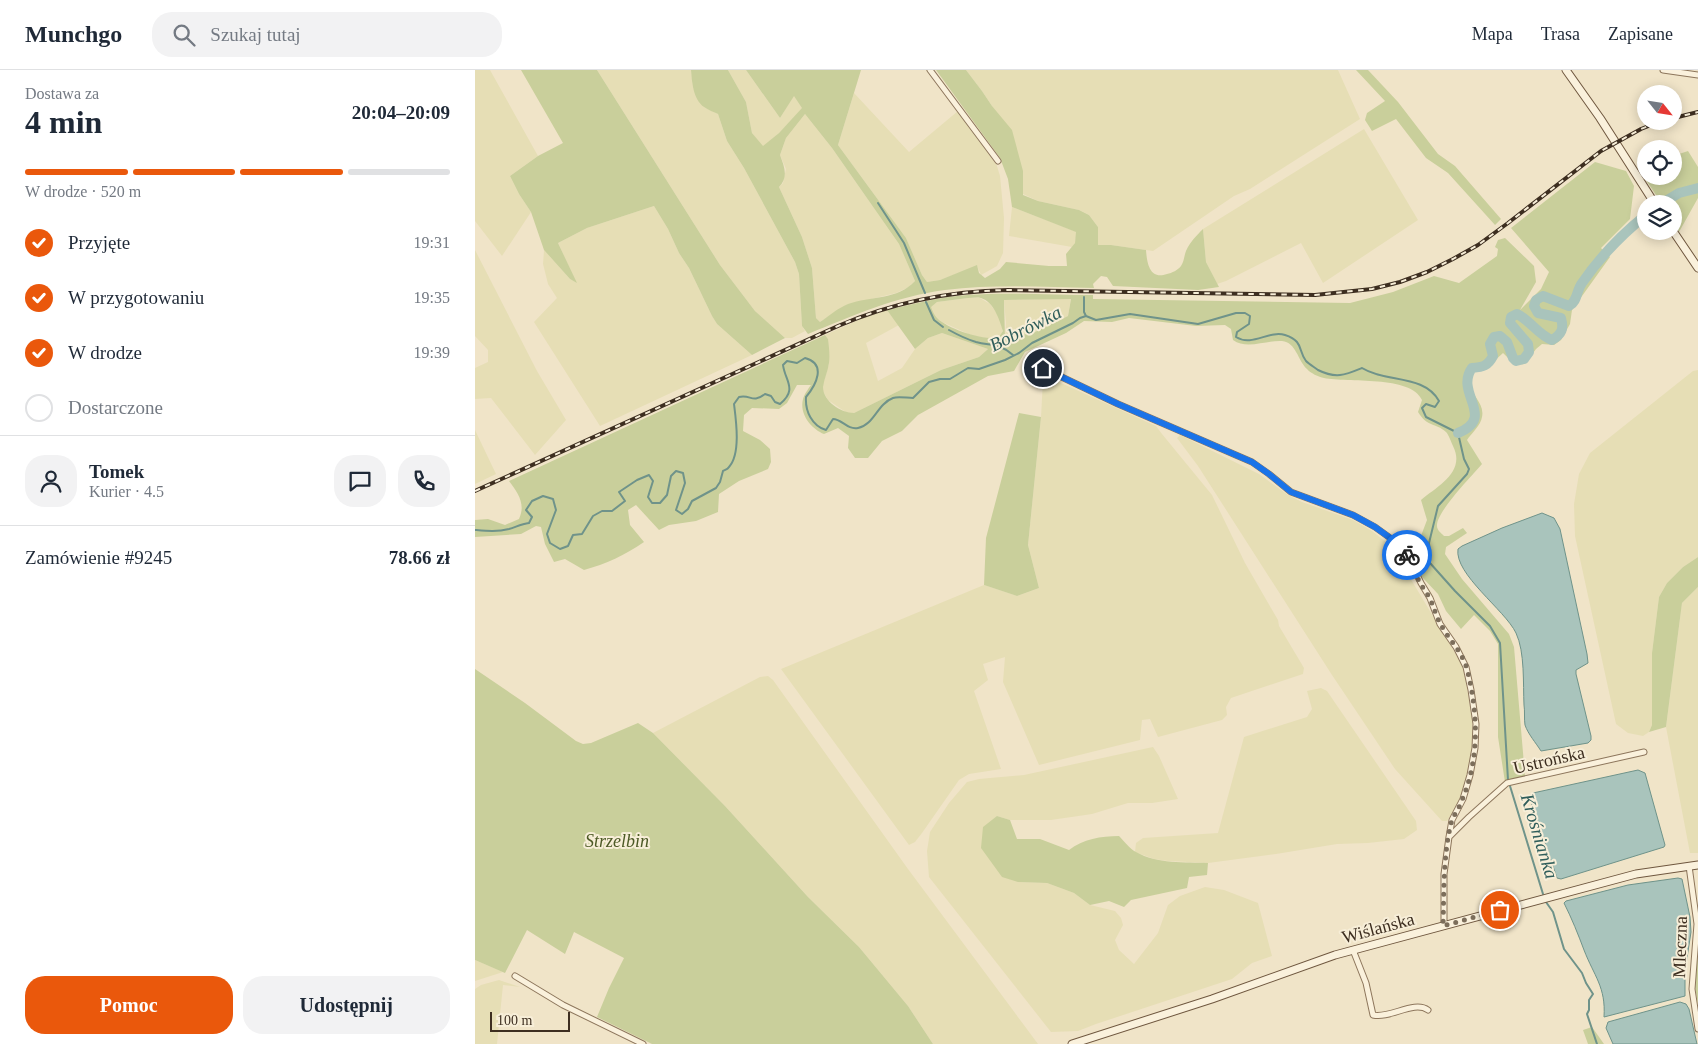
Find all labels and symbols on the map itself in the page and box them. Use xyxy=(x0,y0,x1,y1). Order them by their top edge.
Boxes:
north arrow xyxy=(1637,85,1683,130)
water label: Bobrówka xyxy=(986,301,1065,356)
pin xyxy=(1022,347,1064,389)
courier xyxy=(1382,530,1432,580)
street label: Ustrońska xyxy=(1511,742,1587,778)
water label: Krośnianka xyxy=(1516,790,1562,881)
park label: Strzelbin xyxy=(585,831,649,851)
pin xyxy=(1479,889,1521,931)
street label: Wiślańska xyxy=(1340,909,1416,947)
street label: Mleczna xyxy=(1669,916,1691,978)
scale bar xyxy=(490,1009,570,1032)

